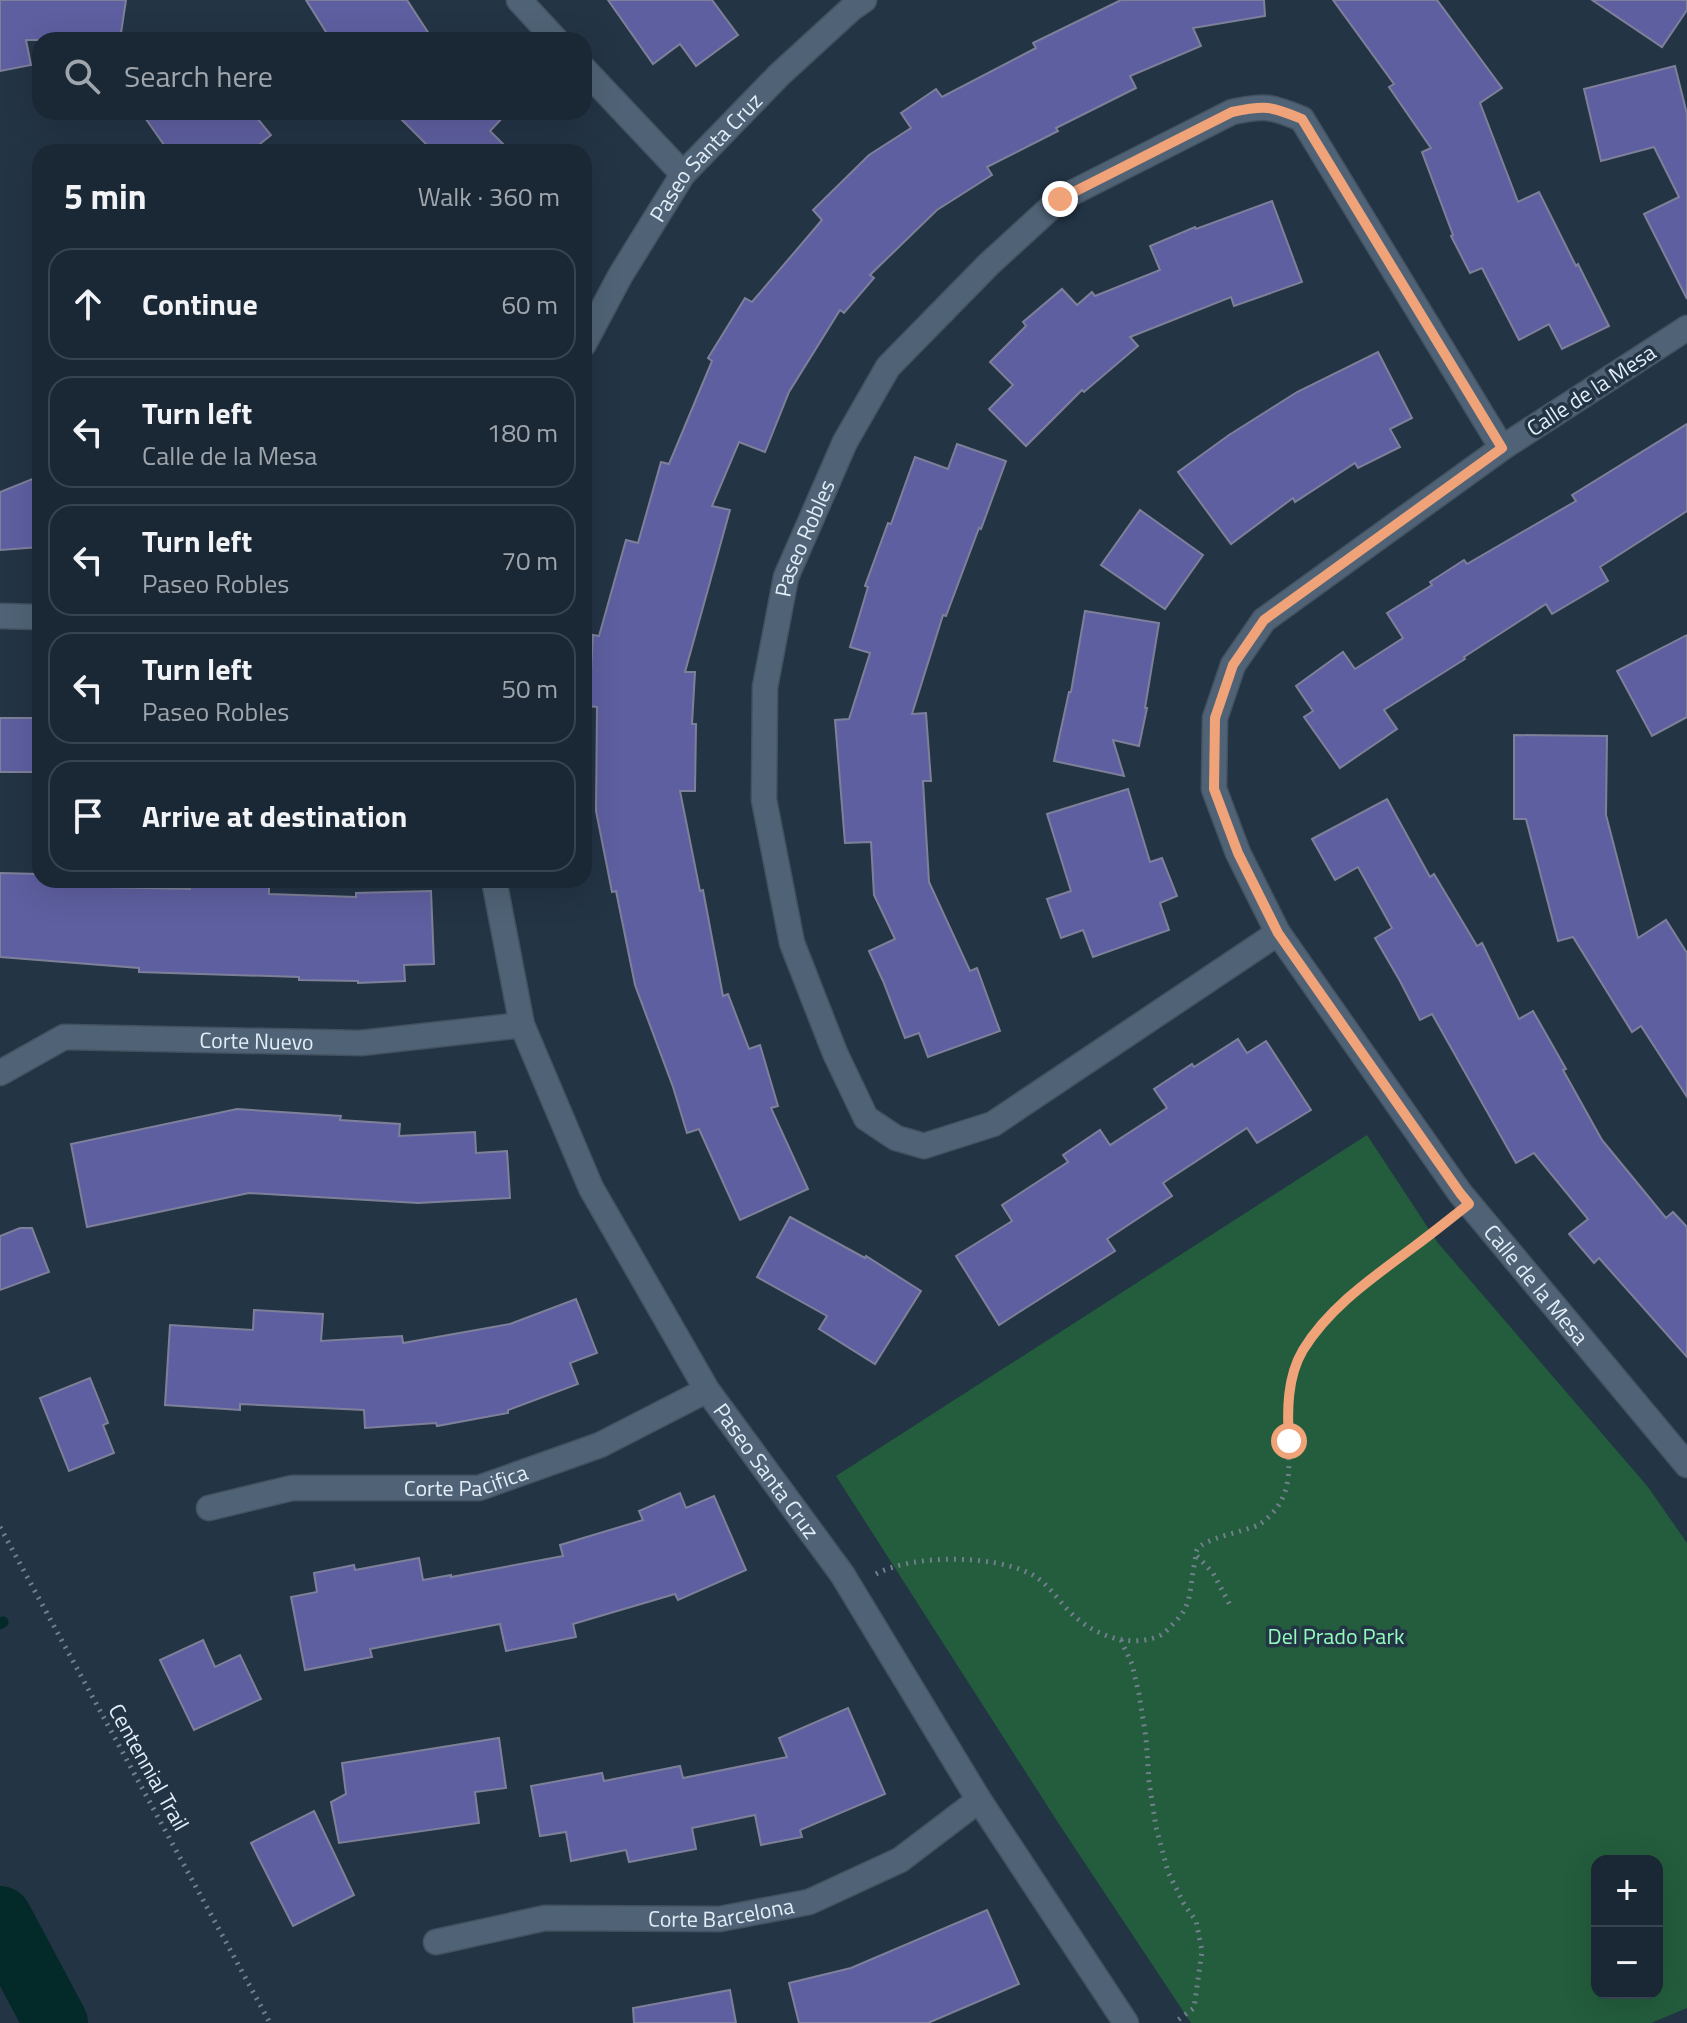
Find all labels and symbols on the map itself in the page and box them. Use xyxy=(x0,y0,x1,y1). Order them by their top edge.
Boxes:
street label: Paseo Santa Cruz xyxy=(640,85,770,228)
route end xyxy=(1042,181,1078,217)
street label: Calle de la Mesa xyxy=(1520,335,1662,445)
street label: Paseo Robles xyxy=(766,474,844,600)
street label: Corte Nuevo xyxy=(199,1023,314,1059)
street label: Calle de la Mesa xyxy=(1476,1217,1597,1352)
street label: Paseo Santa Cruz xyxy=(705,1396,828,1546)
route start xyxy=(1271,1423,1307,1459)
street label: Corte Pacifica xyxy=(404,1455,532,1505)
park label: Del Prado Park xyxy=(1267,1619,1405,1653)
street label: Centennial Trail xyxy=(100,1697,198,1837)
street label: Corte Barcelona xyxy=(648,1888,797,1936)

